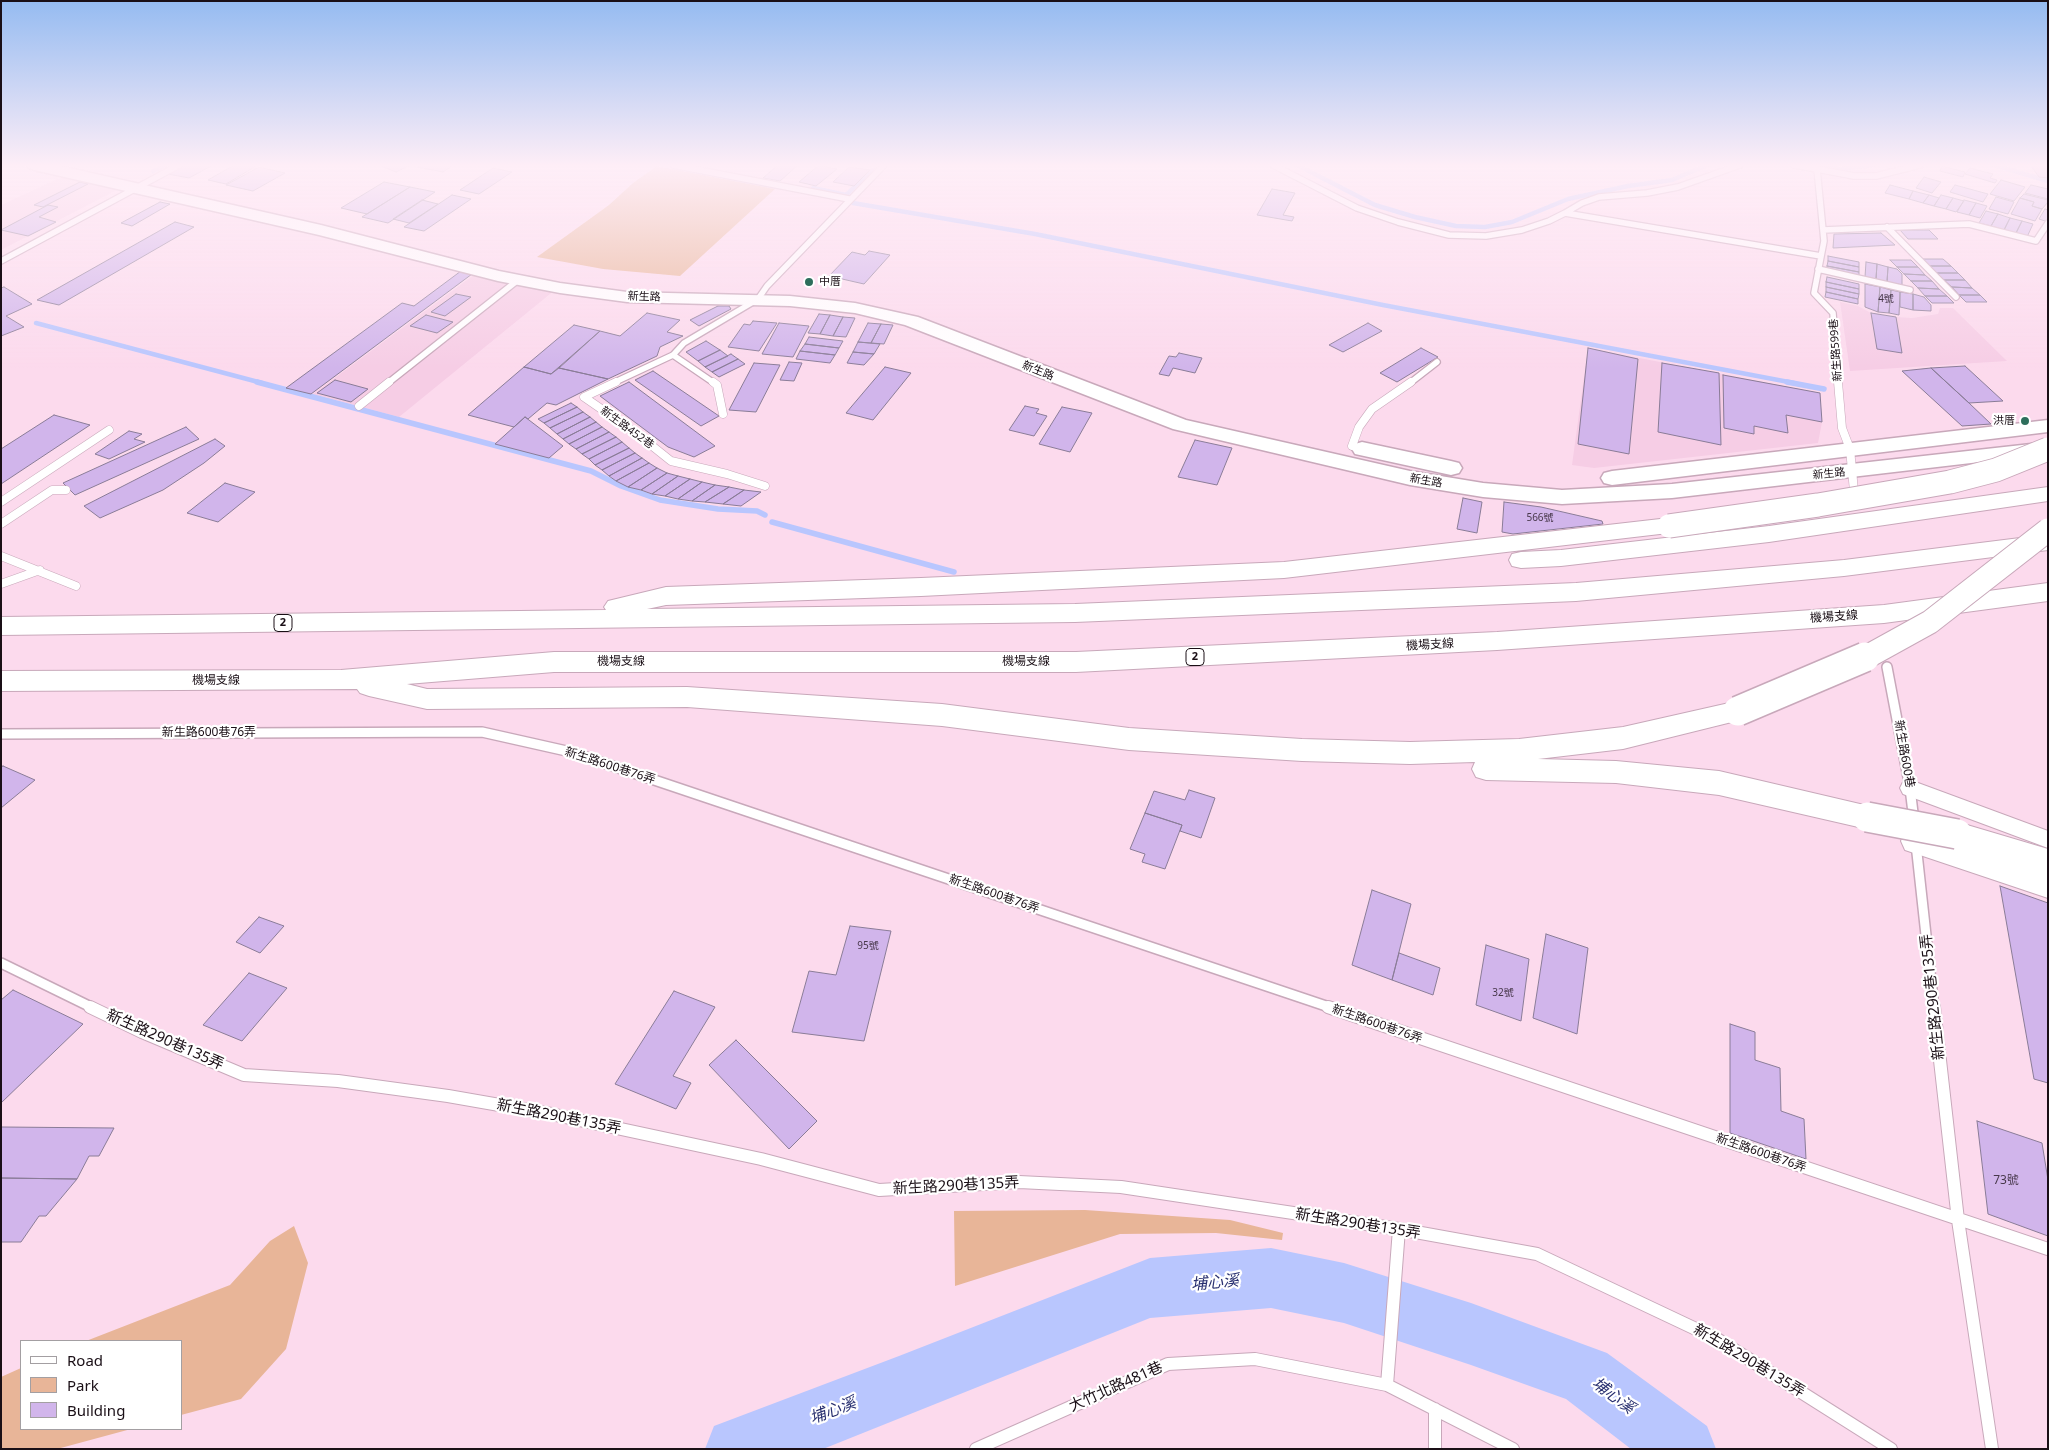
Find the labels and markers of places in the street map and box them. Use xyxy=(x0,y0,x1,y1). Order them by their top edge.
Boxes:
place label: 中厝 xyxy=(819,275,841,289)
marker: 中厝 xyxy=(803,276,815,288)
place label: 洪厝 xyxy=(1993,414,2015,428)
marker: 洪厝 xyxy=(2019,415,2031,427)

